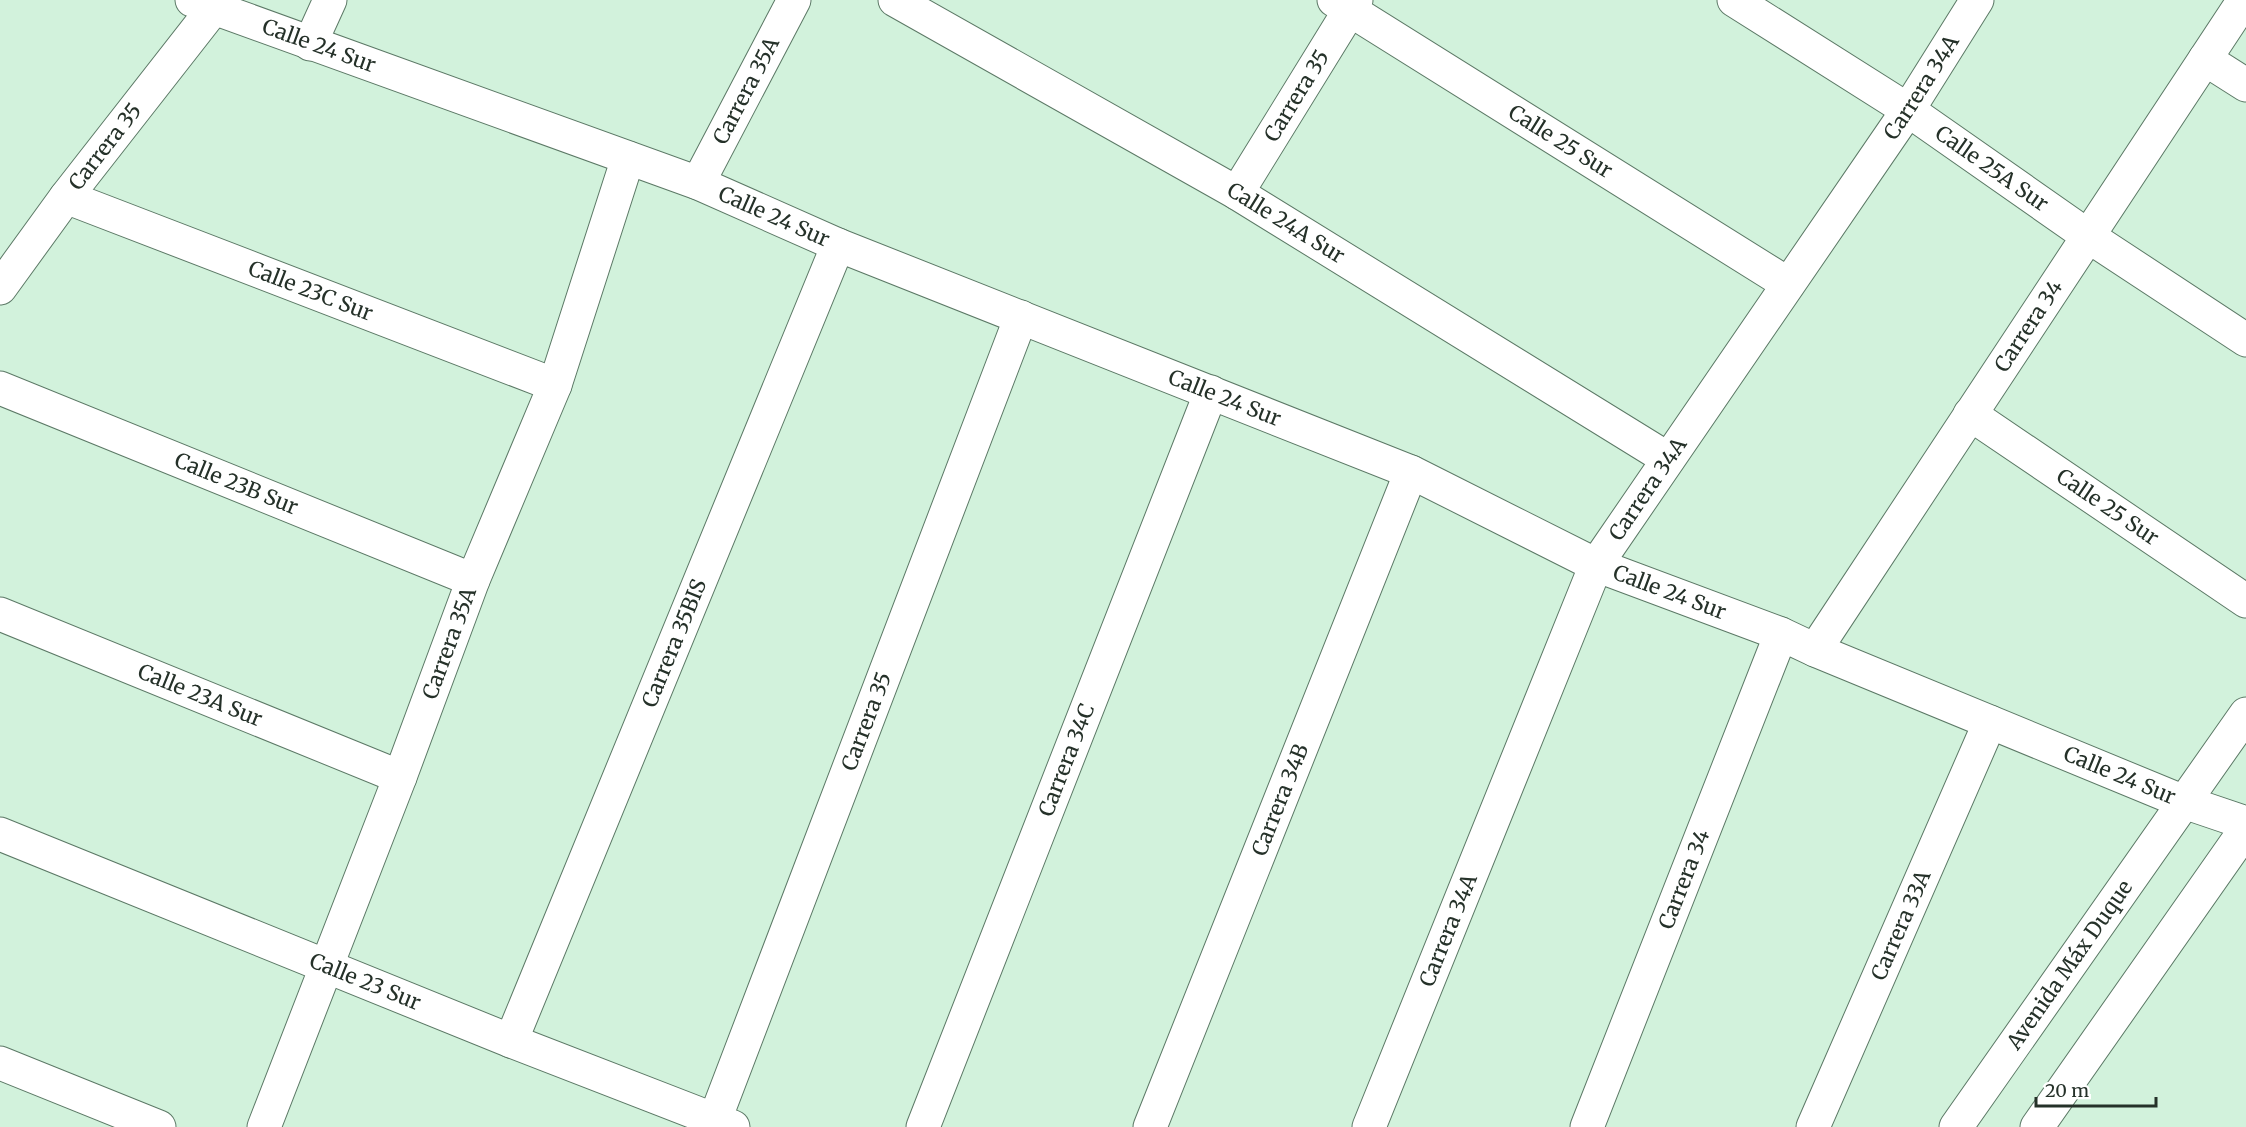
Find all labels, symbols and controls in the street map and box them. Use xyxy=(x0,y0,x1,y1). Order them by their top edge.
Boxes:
street label: Calle 24 Sur xyxy=(259,13,380,78)
street label: Carrera 34A xyxy=(1878,30,1965,145)
street label: Carrera 35A xyxy=(707,32,785,149)
street label: Carrera 35 xyxy=(1258,45,1335,147)
street label: Carrera 35 xyxy=(62,98,147,196)
street label: Calle 25 Sur xyxy=(1503,98,1618,184)
street label: Calle 25A Sur xyxy=(1930,119,2054,217)
street label: Calle 24A Sur xyxy=(1222,176,1350,269)
street label: Calle 24 Sur xyxy=(714,180,834,253)
street label: Calle 23C Sur xyxy=(244,254,377,327)
street label: Carrera 34 xyxy=(1988,275,2068,377)
street label: Calle 24 Sur xyxy=(1165,363,1285,432)
street label: Carrera 34A xyxy=(1603,432,1693,546)
street label: Calle 23B Sur xyxy=(171,446,302,521)
street label: Calle 25 Sur xyxy=(2051,462,2164,551)
street label: Calle 24 Sur xyxy=(1609,559,1730,625)
street label: Carrera 35BIS xyxy=(636,575,712,711)
street label: Carrera 35A xyxy=(416,583,482,703)
street label: Calle 23A Sur xyxy=(134,658,266,732)
street label: Carrera 35 xyxy=(835,668,897,774)
street label: Carrera 34C xyxy=(1032,700,1100,820)
street label: Carrera 34B xyxy=(1245,740,1314,860)
street label: Calle 24 Sur xyxy=(2060,740,2180,810)
street label: Carrera 34 xyxy=(1652,826,1716,933)
street label: Carrera 33A xyxy=(1865,866,1937,984)
street label: Carrera 34A xyxy=(1413,870,1483,991)
street label: Avenida Máx Duque xyxy=(2000,875,2138,1056)
street label: Calle 23 Sur xyxy=(306,947,425,1016)
scale bar xyxy=(2036,1070,2156,1108)
text: 20 m xyxy=(2045,1079,2089,1102)

